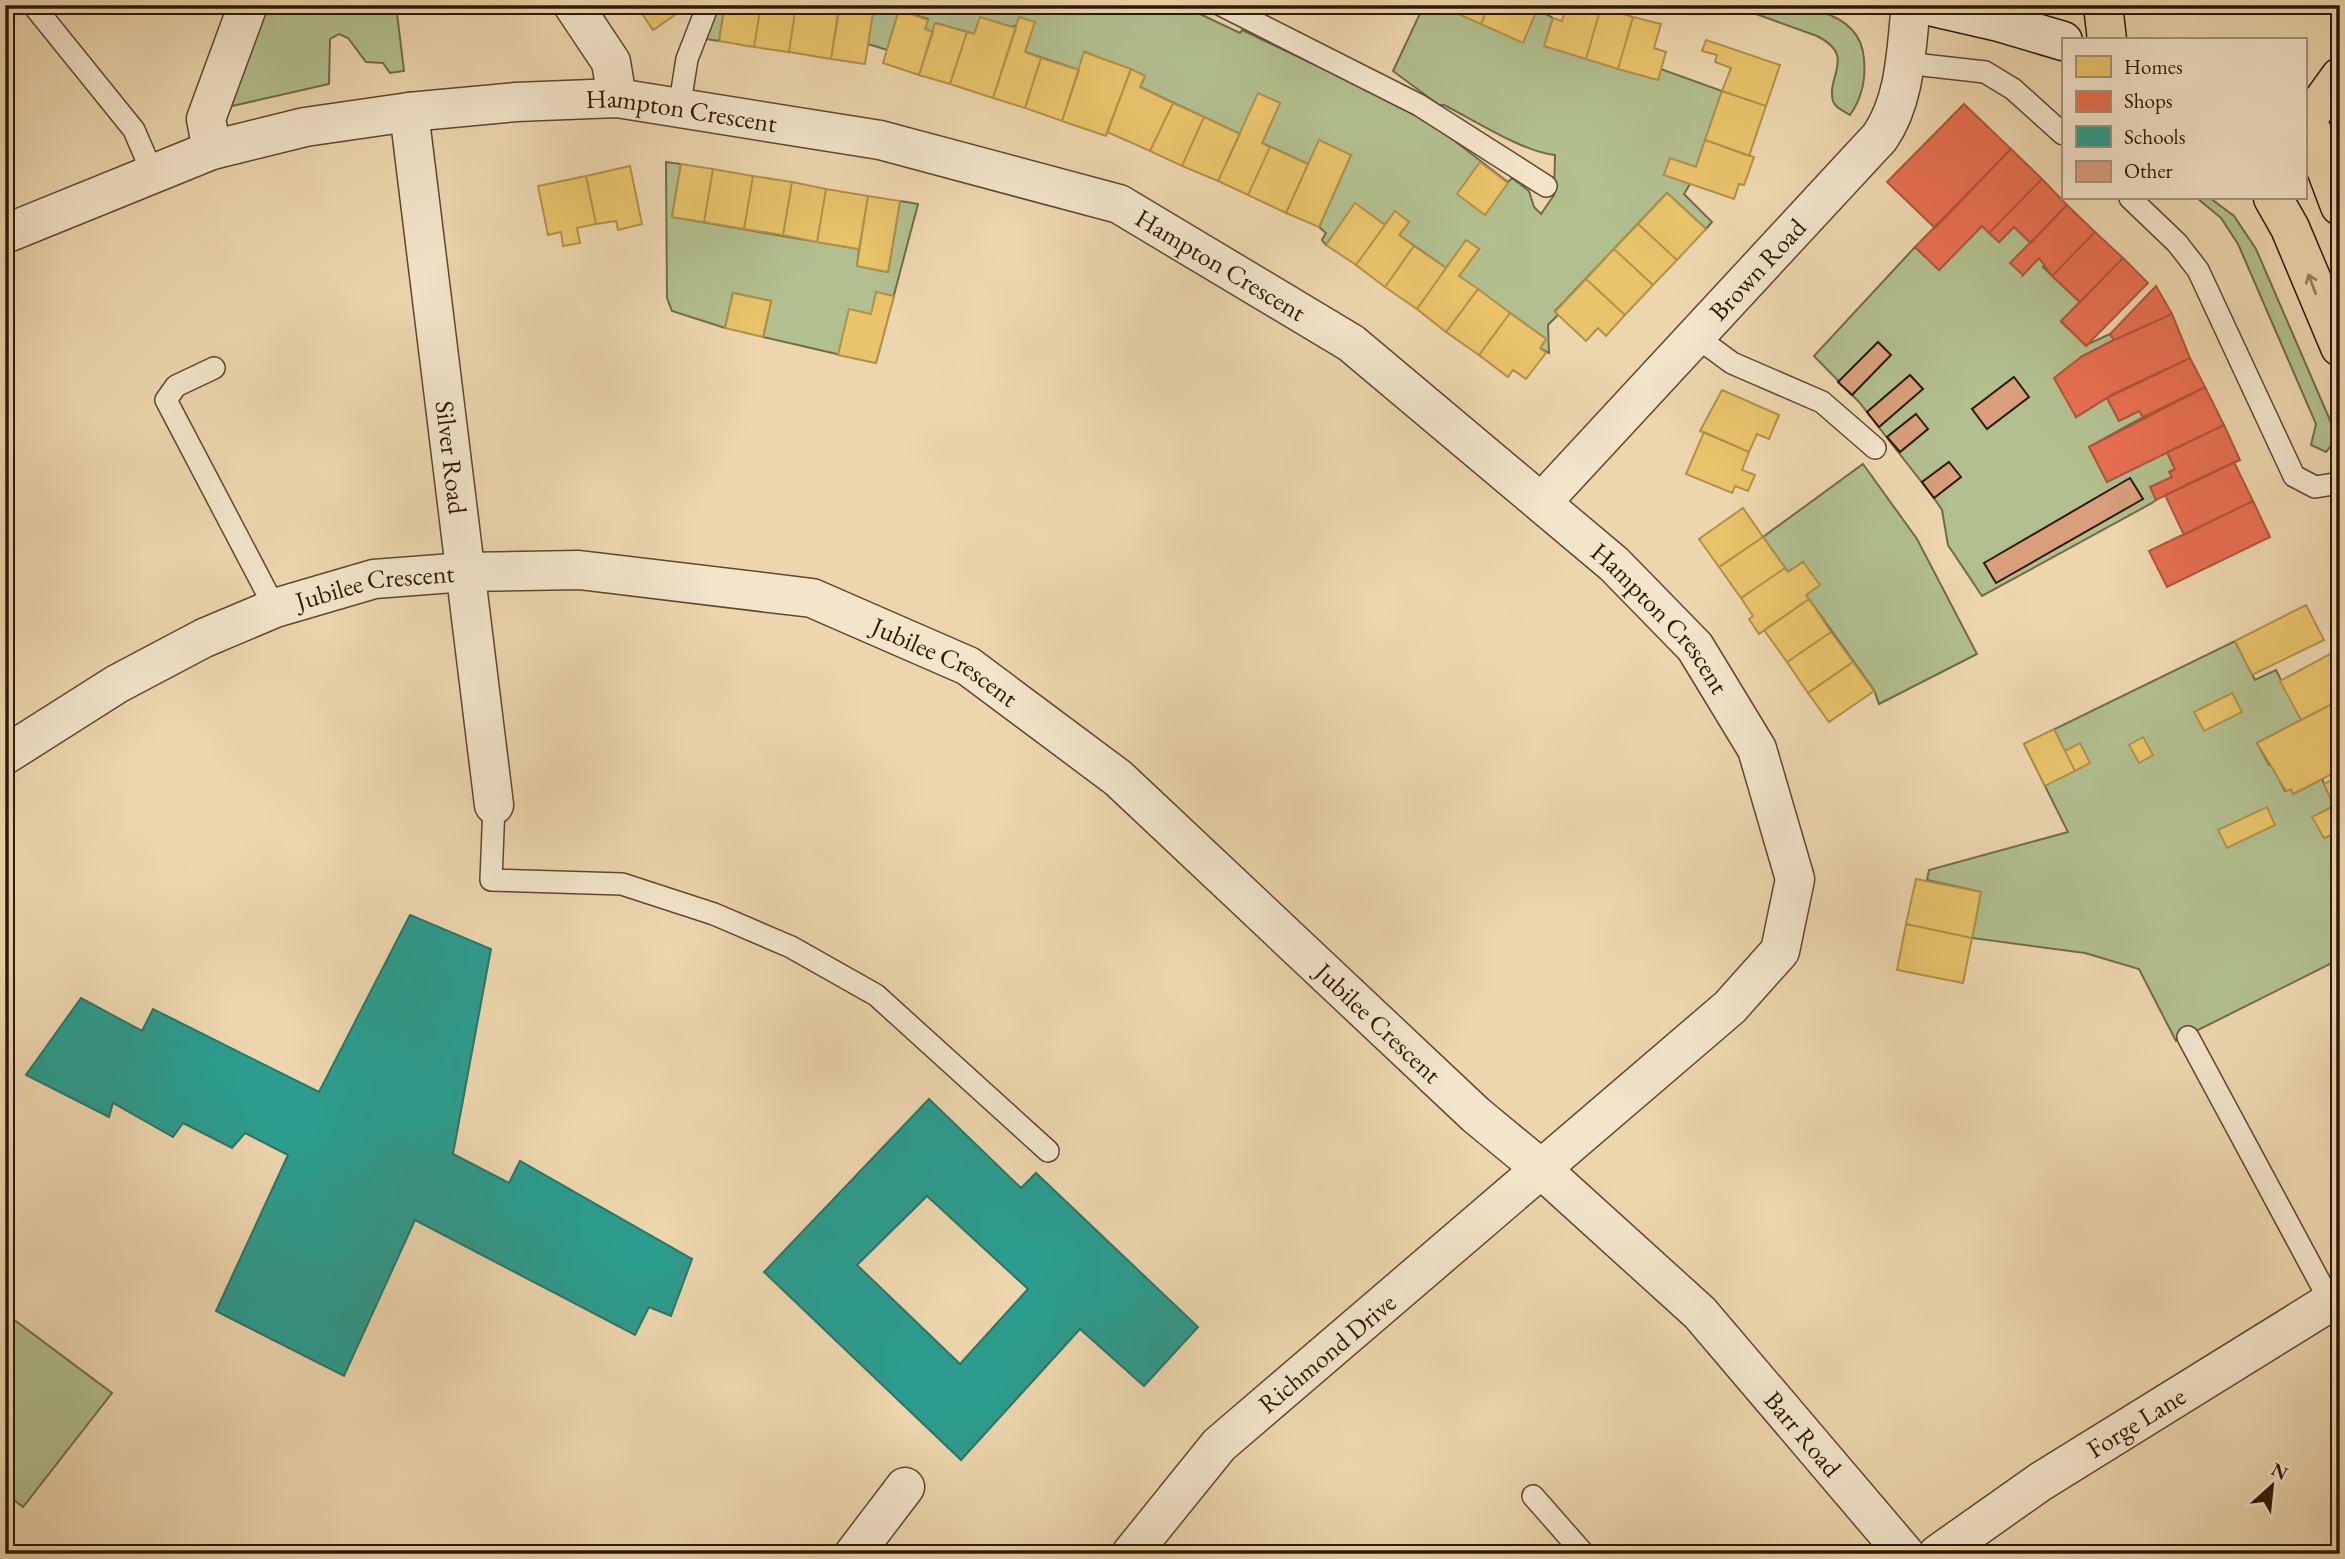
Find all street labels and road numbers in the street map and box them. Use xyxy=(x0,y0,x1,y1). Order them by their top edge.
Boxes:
street label: Hampton Crescent xyxy=(585,81,779,140)
street label: Hampton Crescent xyxy=(1129,201,1312,329)
street label: Brown Road xyxy=(1702,210,1814,328)
street label: Silver Road xyxy=(428,399,475,517)
street label: Hampton Crescent xyxy=(1584,535,1737,700)
street label: Jubilee Crescent xyxy=(290,556,456,619)
street label: Jubilee Crescent xyxy=(865,608,1025,715)
street label: Jubilee Crescent xyxy=(1306,954,1449,1091)
street label: Richmond Drive xyxy=(1251,1285,1403,1421)
street label: Forge Lane xyxy=(2080,1379,2192,1466)
street label: Barr Road xyxy=(1757,1384,1850,1485)

